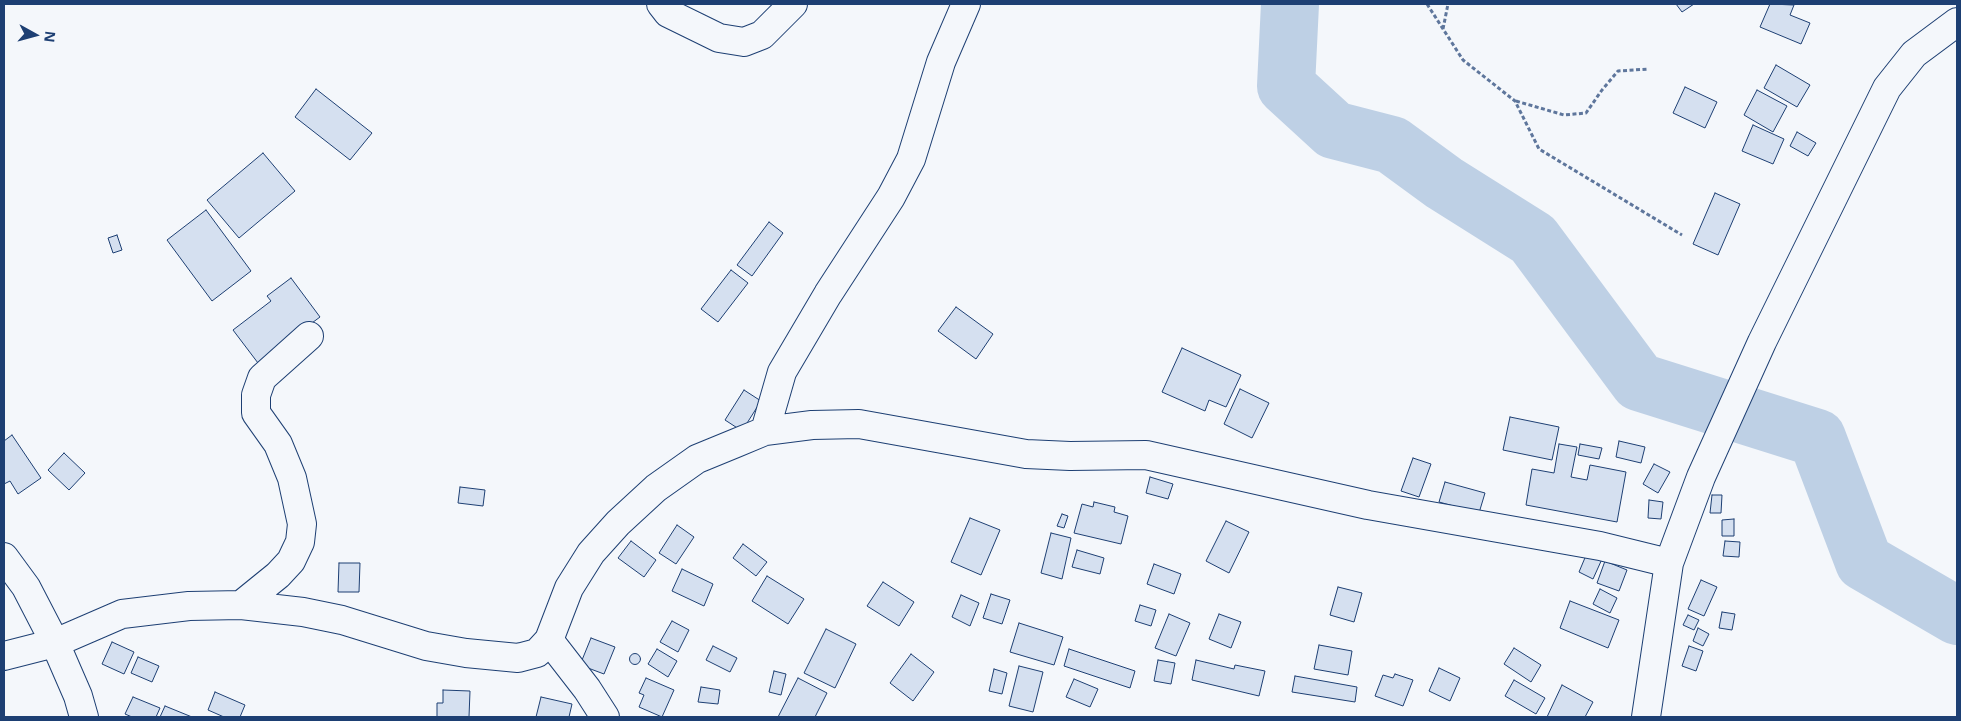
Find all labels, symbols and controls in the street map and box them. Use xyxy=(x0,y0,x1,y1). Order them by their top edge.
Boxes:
north arrow xyxy=(10,10,60,60)
text: N xyxy=(40,30,61,44)

